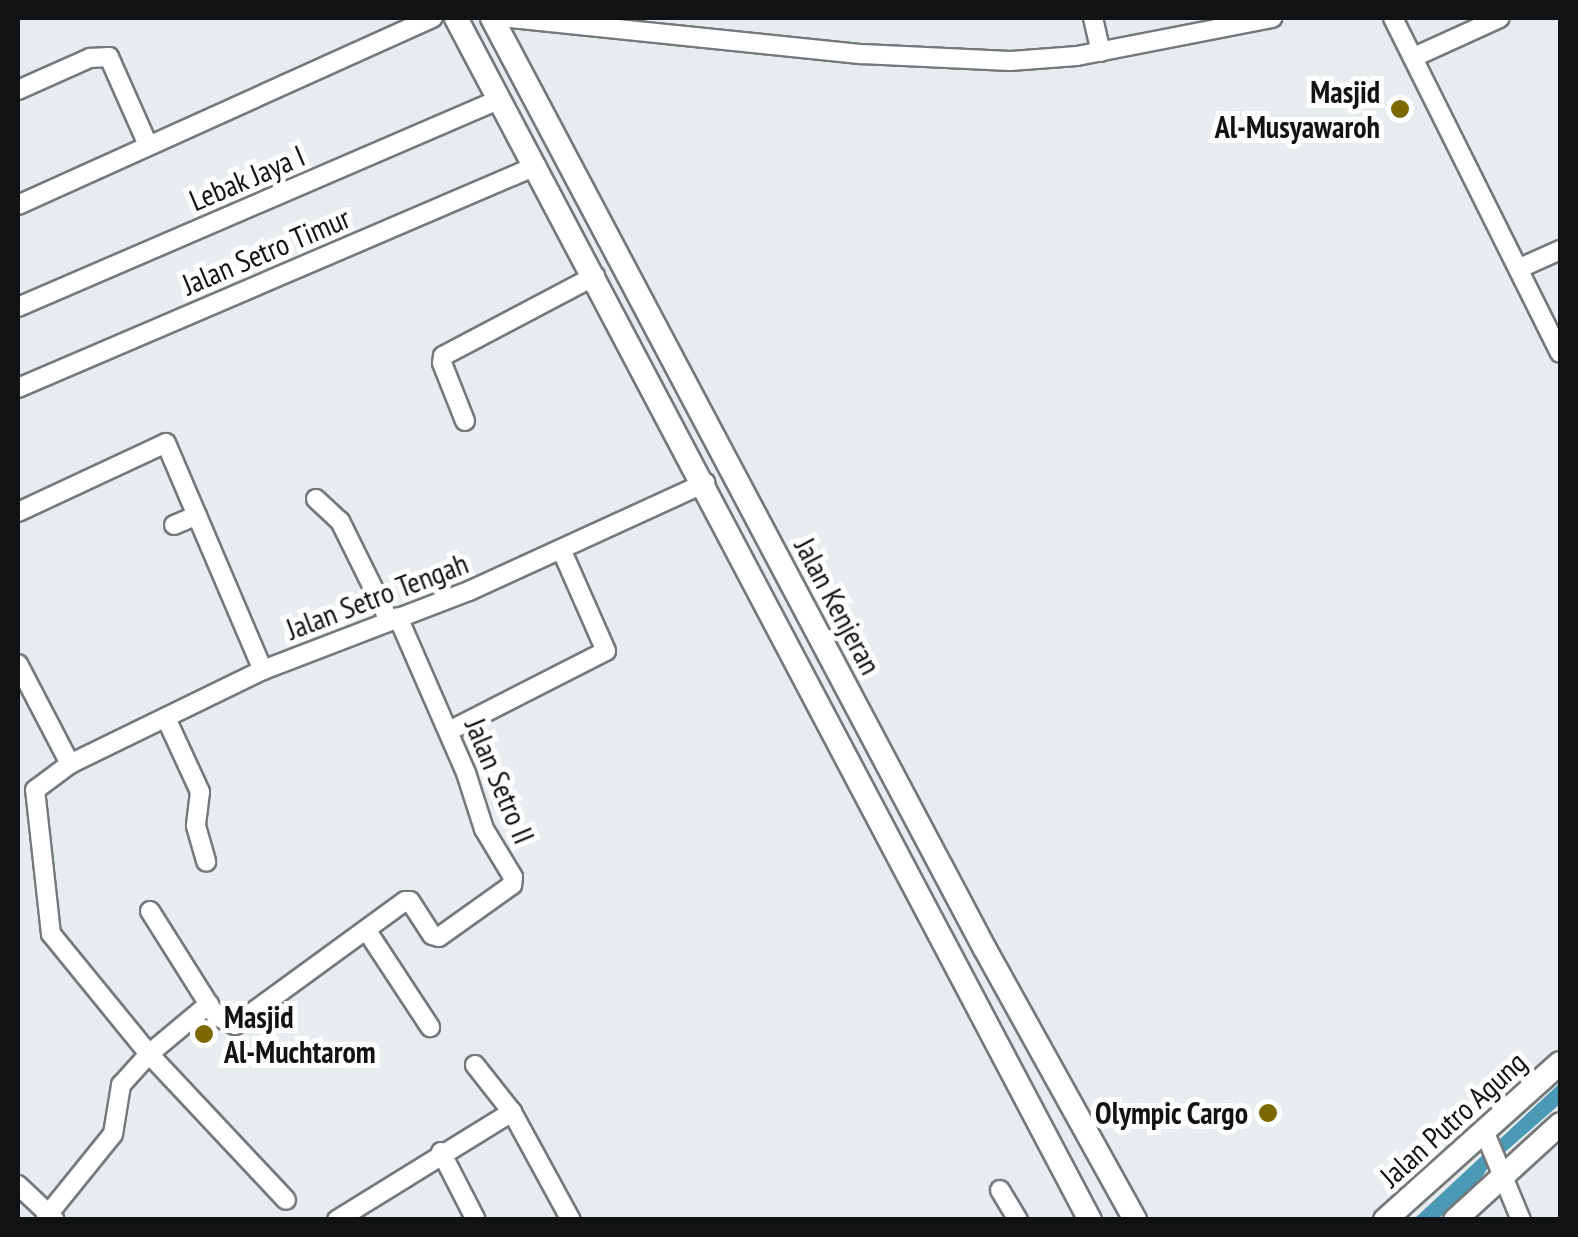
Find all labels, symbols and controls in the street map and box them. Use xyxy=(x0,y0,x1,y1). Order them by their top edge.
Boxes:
place label: Masjid Al-Musyawaroh xyxy=(1215,74,1380,144)
marker: Masjid Al-Musyawaroh xyxy=(1389,98,1411,120)
street label: Lebak Jaya I xyxy=(184,138,310,218)
street label: Jalan Setro Timur xyxy=(176,199,356,303)
street label: Jalan Kenjeran xyxy=(787,532,889,680)
street label: Jalan Setro Tengah xyxy=(281,545,473,647)
street label: Jalan Setro II xyxy=(457,713,543,849)
place label: Masjid Al-Muchtarom xyxy=(224,999,376,1070)
marker: Masjid Al-Muchtarom xyxy=(193,1023,215,1045)
street label: Jalan Putro Agung xyxy=(1372,1044,1534,1194)
place label: Olympic Cargo xyxy=(1094,1095,1248,1131)
marker: Olympic Cargo xyxy=(1257,1102,1279,1124)

